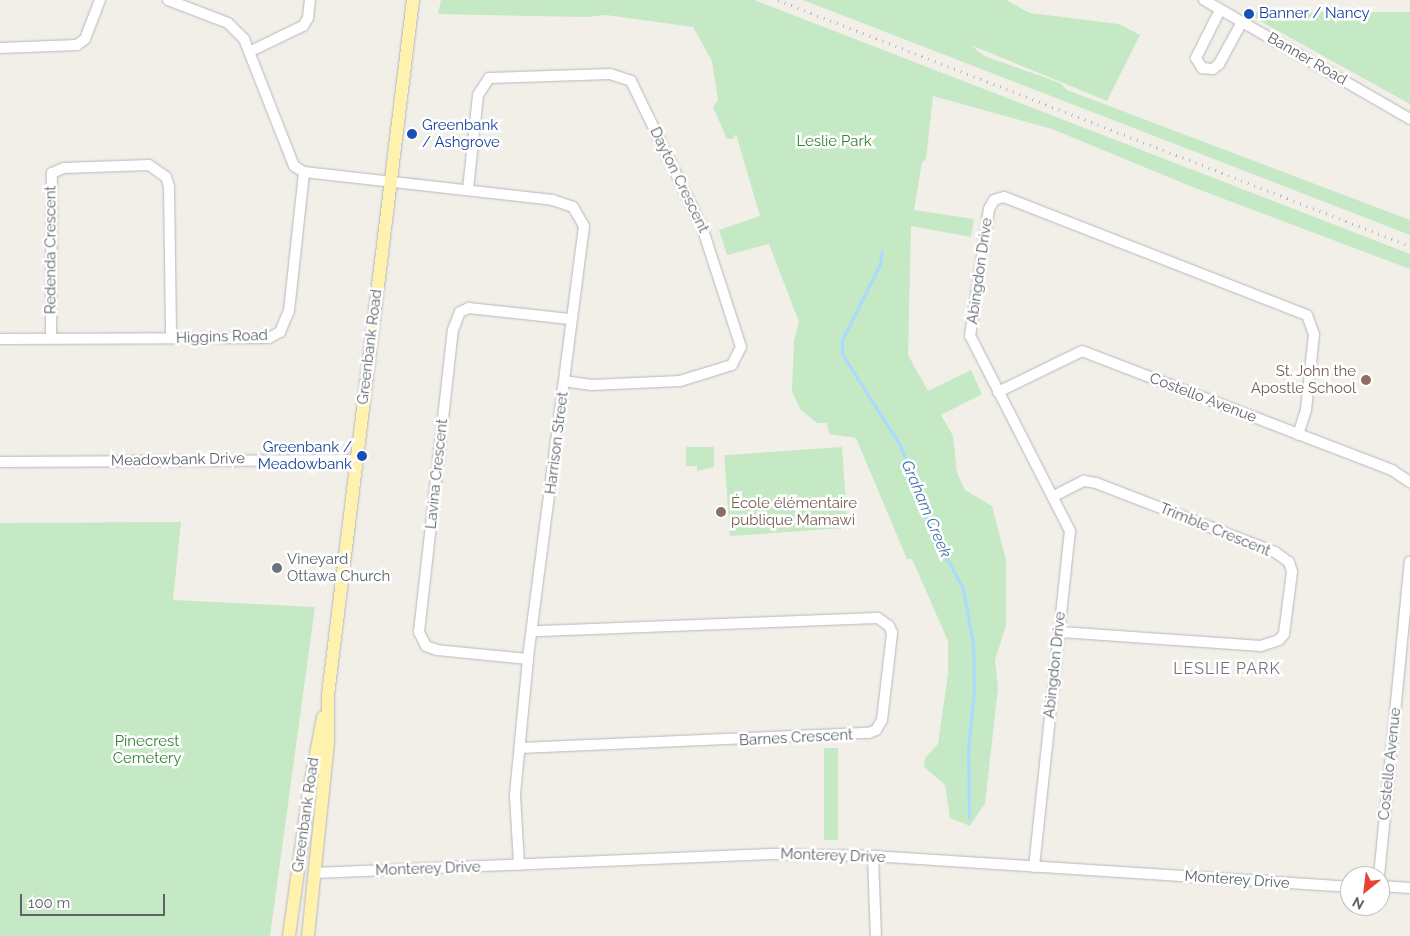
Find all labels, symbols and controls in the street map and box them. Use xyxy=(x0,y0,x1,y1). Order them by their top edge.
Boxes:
place label: Banner / Nancy xyxy=(1259,5,1370,23)
marker: Banner / Nancy xyxy=(1243,8,1255,20)
street label: Banner Road xyxy=(1264,29,1350,89)
place label: Greenbank / Ashgrove xyxy=(422,116,500,151)
street label: Dayton Crescent xyxy=(646,124,712,236)
marker: Greenbank / Ashgrove xyxy=(406,128,418,140)
park label: Leslie Park xyxy=(796,133,872,151)
street label: Redenda Crescent xyxy=(42,186,60,314)
street label: Abingdon Drive xyxy=(964,217,996,325)
street label: Greenbank Road xyxy=(354,288,386,406)
street label: Higgins Road xyxy=(176,326,268,348)
place label: St. John the Apostle School xyxy=(1251,362,1356,397)
street label: Costello Avenue xyxy=(1147,369,1259,427)
marker: St. John the Apostle School xyxy=(1360,374,1372,386)
street label: Harrison Street xyxy=(542,391,572,495)
street label: Lavina Crescent xyxy=(422,418,452,530)
place label: Greenbank / Meadowbank xyxy=(258,438,352,473)
street label: Meadowbank Drive xyxy=(111,450,245,470)
marker: Greenbank / Meadowbank xyxy=(356,450,368,462)
water label: Graham Creek xyxy=(897,457,955,561)
place label: École élémentaire publique Mamawi xyxy=(731,494,857,529)
street label: Trimble Crescent xyxy=(1157,500,1273,560)
marker: École élémentaire publique Mamawi xyxy=(715,506,727,518)
place label: Vineyard Ottawa Church xyxy=(287,550,390,585)
marker: Vineyard Ottawa Church xyxy=(271,562,283,574)
street label: Abingdon Drive xyxy=(1040,611,1070,719)
district label: LESLIE PARK xyxy=(1172,659,1282,679)
street label: Costello Avenue xyxy=(1375,707,1405,821)
street label: Barnes Crescent xyxy=(739,726,853,750)
park label: Pinecrest Cemetery xyxy=(113,732,181,767)
street label: Greenbank Road xyxy=(289,756,323,874)
street label: Monterey Drive xyxy=(780,845,886,867)
street label: Monterey Drive xyxy=(375,858,481,880)
north arrow xyxy=(1340,866,1390,916)
street label: Monterey Drive xyxy=(1184,867,1290,893)
scale bar xyxy=(22,884,168,916)
text: 100 m xyxy=(28,894,70,912)
text: N xyxy=(1350,894,1367,913)

